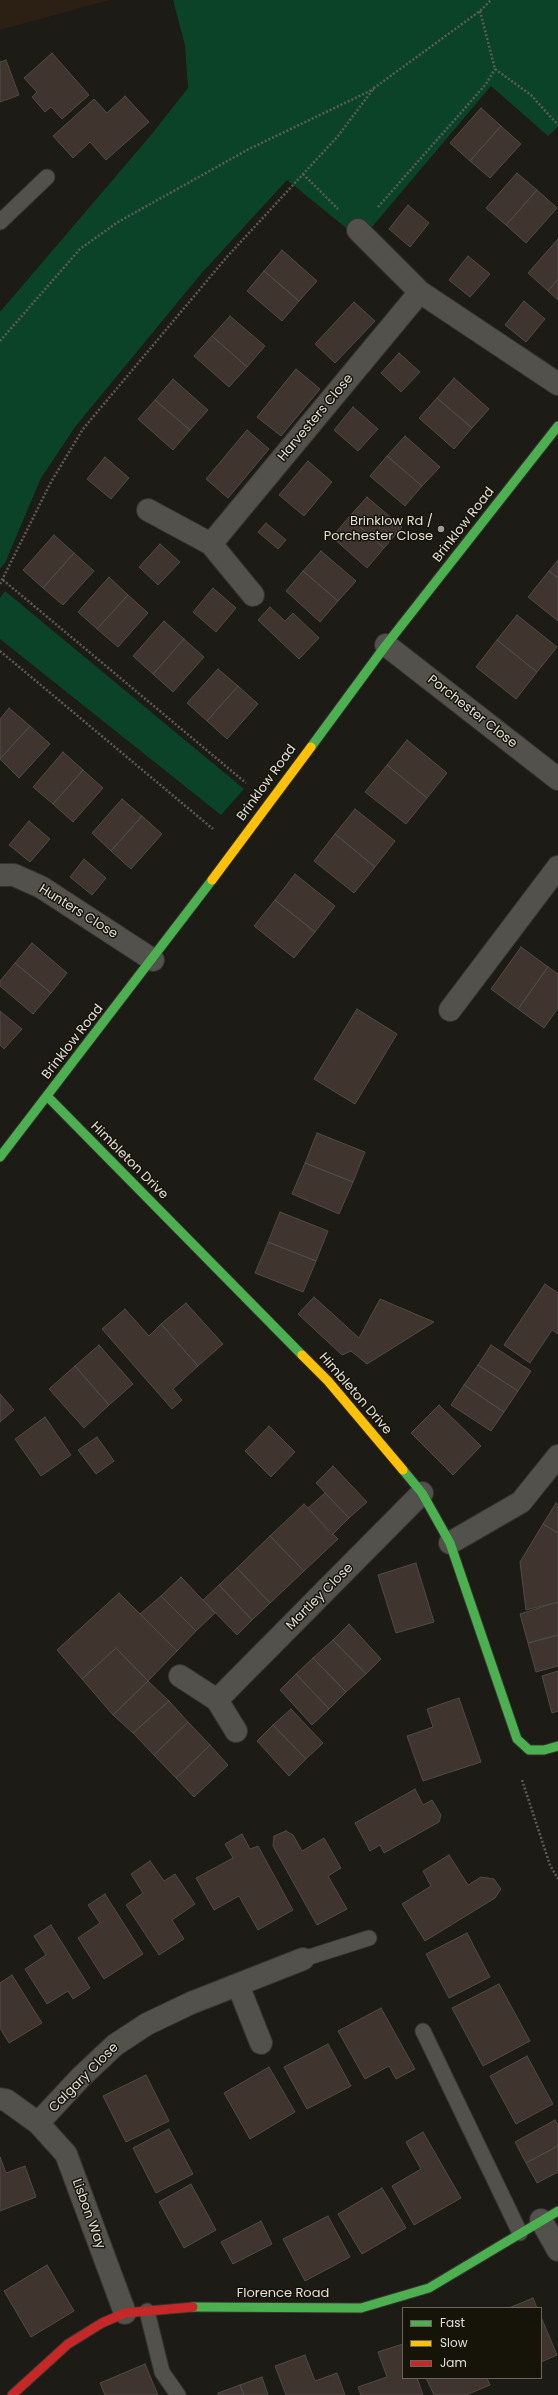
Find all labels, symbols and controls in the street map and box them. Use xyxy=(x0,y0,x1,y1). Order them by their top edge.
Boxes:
street label: Harvesters Close xyxy=(275,371,357,465)
street label: Brinklow Road xyxy=(430,485,498,565)
place label: Brinklow Rd / Porchester Close xyxy=(324,514,433,545)
marker: Brinklow Rd / Porchester Close xyxy=(436,524,446,534)
street label: Porchester Close xyxy=(424,672,520,752)
street label: Brinklow Road xyxy=(234,742,300,824)
street label: Hunters Close xyxy=(36,882,120,942)
street label: Brinklow Road xyxy=(39,1002,107,1082)
street label: Himbleton Drive xyxy=(87,1119,171,1203)
street label: Himbleton Drive xyxy=(315,1350,395,1438)
street label: Martley Close xyxy=(283,1560,357,1634)
street label: Calgary Close xyxy=(46,2040,122,2116)
street label: Lisbon Way xyxy=(68,2177,108,2251)
street label: Florence Road xyxy=(237,2286,329,2302)
legend xyxy=(402,2307,542,2379)
text: Fast xyxy=(440,2314,465,2331)
text: Slow xyxy=(440,2334,468,2351)
text: Jam xyxy=(440,2354,467,2371)

